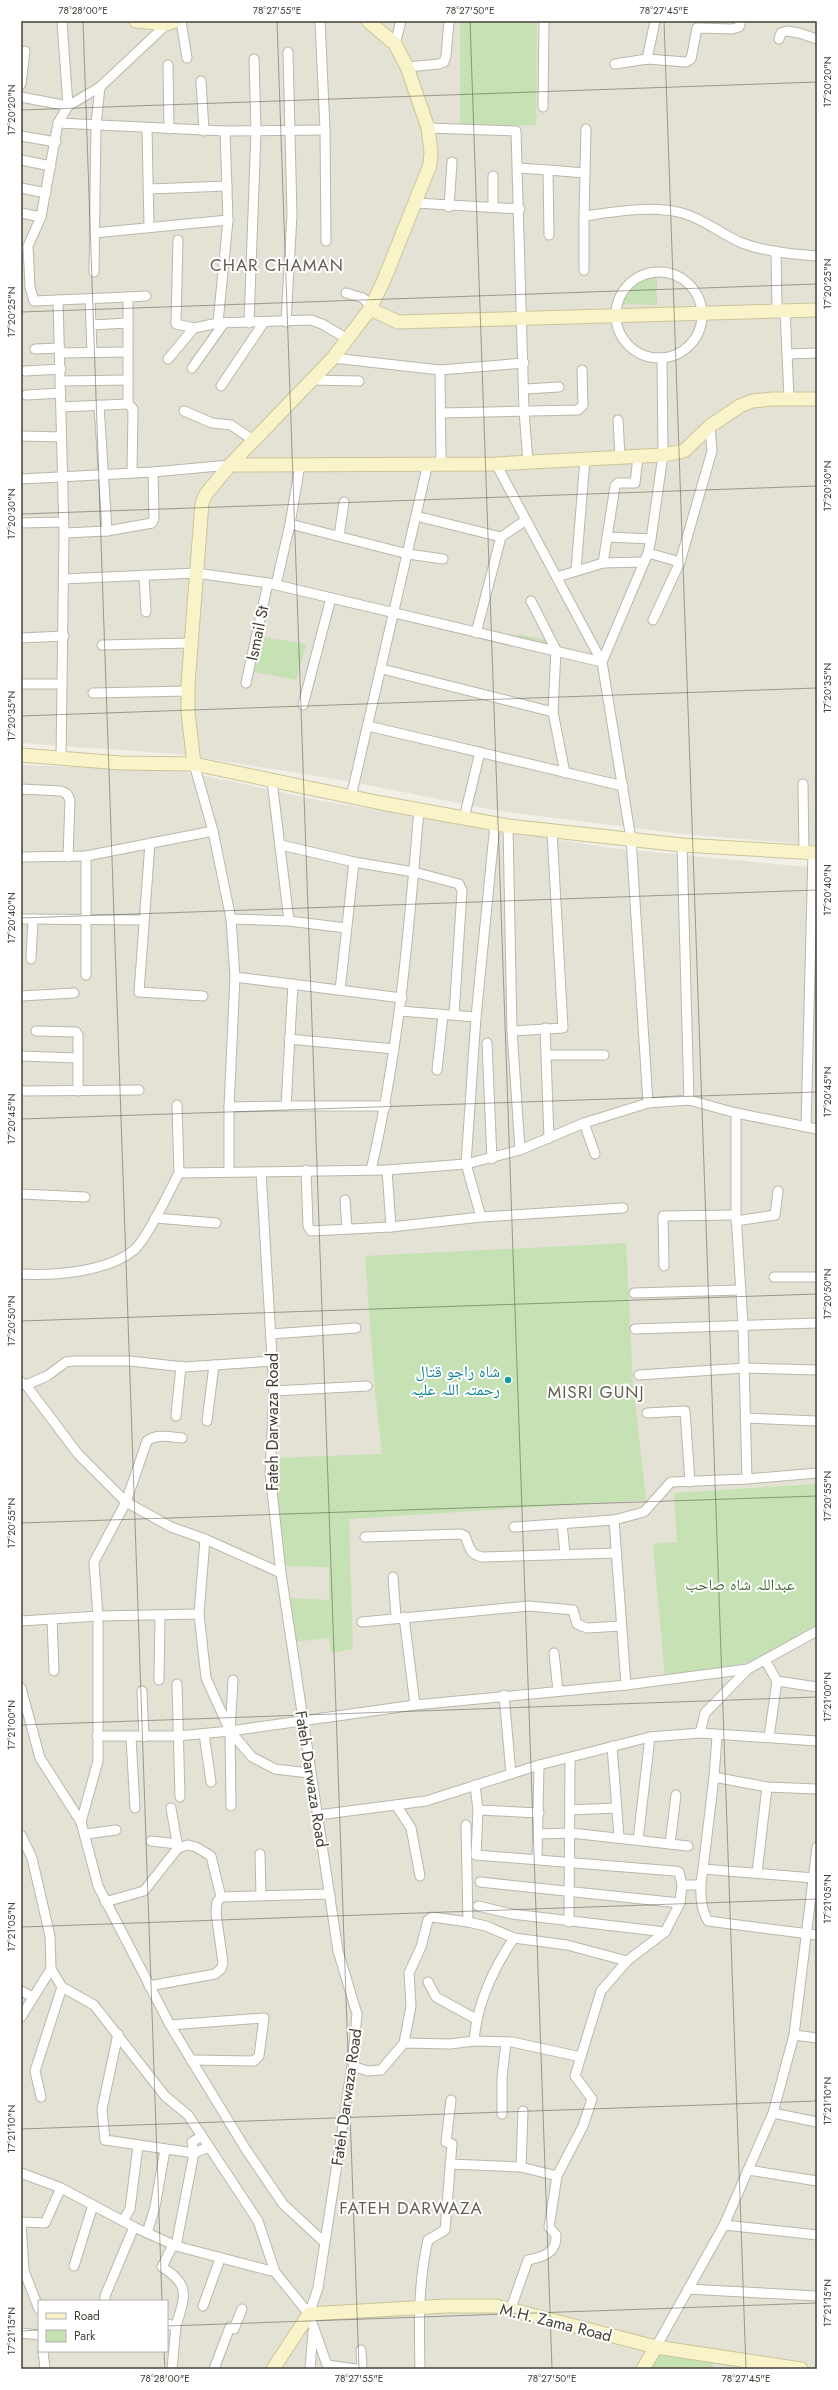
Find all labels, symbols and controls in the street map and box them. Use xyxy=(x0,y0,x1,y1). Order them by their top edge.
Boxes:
text: 78°28'00"E xyxy=(58,3,108,18)
text: 78°27'55"E xyxy=(253,3,301,18)
text: 78°27'50"E xyxy=(445,3,495,18)
text: 78°27'45"E xyxy=(640,3,688,18)
text: 17°20'20"N xyxy=(820,56,835,108)
text: 17°20'20"N xyxy=(4,84,19,136)
district label: CHAR CHAMAN xyxy=(210,253,344,277)
text: 17°20'25"N xyxy=(820,259,835,309)
text: 17°20'25"N xyxy=(4,287,19,337)
text: 17°20'30"N xyxy=(820,461,835,511)
text: 17°20'30"N xyxy=(4,489,19,539)
street label: Ismail St xyxy=(240,603,275,663)
text: 17°20'35"N xyxy=(820,663,835,713)
text: 17°20'35"N xyxy=(4,691,19,741)
text: 17°20'40"N xyxy=(820,864,835,916)
text: 17°20'40"N xyxy=(4,892,19,944)
text: 17°20'45"N xyxy=(820,1067,835,1117)
text: 17°20'45"N xyxy=(4,1094,19,1144)
text: 17°20'50"N xyxy=(820,1268,835,1320)
text: 17°20'50"N xyxy=(4,1295,19,1347)
street label: Fateh Darwaza Road xyxy=(261,1353,284,1491)
place label: شاہ راجو قتال رحمتہ اللہ علیہ xyxy=(411,1360,500,1401)
marker: شاہ راجو قتال رحمتہ اللہ علیہ xyxy=(503,1375,513,1385)
district label: MISRI GUNJ xyxy=(547,1380,645,1404)
text: 17°20'55"N xyxy=(820,1471,835,1521)
text: 17°20'55"N xyxy=(4,1498,19,1548)
park label: عبداللہ شاہ صاحب xyxy=(685,1573,795,1596)
text: 17°21'00"N xyxy=(820,1672,835,1722)
text: 17°21'00"N xyxy=(4,1700,19,1750)
street label: Fateh Darwaza Road xyxy=(289,1709,334,1849)
text: 17°21'05"N xyxy=(820,1874,835,1924)
text: 17°21'05"N xyxy=(4,1902,19,1952)
street label: Fateh Darwaza Road xyxy=(326,2027,367,2167)
text: 17°21'10"N xyxy=(820,2077,835,2125)
text: 17°21'10"N xyxy=(4,2105,19,2153)
district label: FATEH DARWAZA xyxy=(339,2196,483,2220)
text: 17°21'15"N xyxy=(820,2279,835,2327)
street label: M.H. Zama Road xyxy=(497,2297,614,2348)
legend xyxy=(38,2300,168,2352)
text: 17°21'15"N xyxy=(4,2307,19,2355)
text: Road xyxy=(74,2307,100,2325)
text: Park xyxy=(74,2327,96,2345)
text: 78°28'00"E xyxy=(140,2371,190,2386)
text: 78°27'55"E xyxy=(335,2371,383,2386)
text: 78°27'50"E xyxy=(527,2371,577,2386)
text: 78°27'45"E xyxy=(722,2371,770,2386)

